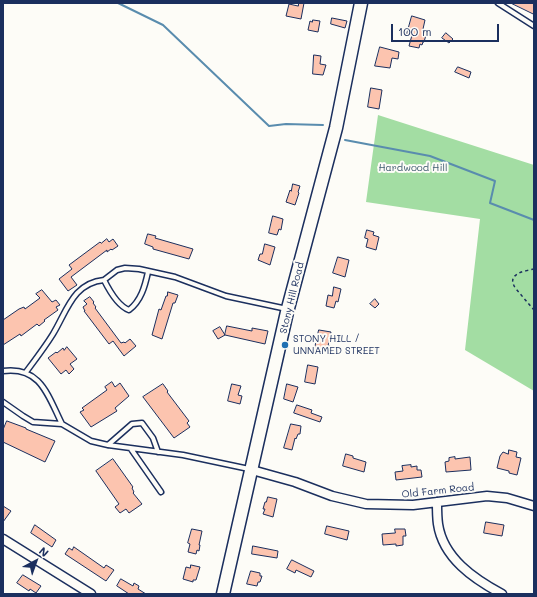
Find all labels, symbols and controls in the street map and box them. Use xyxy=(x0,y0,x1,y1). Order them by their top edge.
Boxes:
scale bar xyxy=(393,16,501,42)
text: 100 m xyxy=(398,23,432,39)
park label: Hardwood Hill xyxy=(378,162,448,174)
street label: Stony Hill Road xyxy=(277,261,307,335)
place label: STONY HILL / UNNAMED STREET xyxy=(293,333,380,356)
marker: STONY HILL / UNNAMED STREET xyxy=(280,340,290,350)
street label: Old Farm Road xyxy=(401,481,475,501)
north arrow xyxy=(16,541,56,581)
text: N xyxy=(36,543,52,560)

